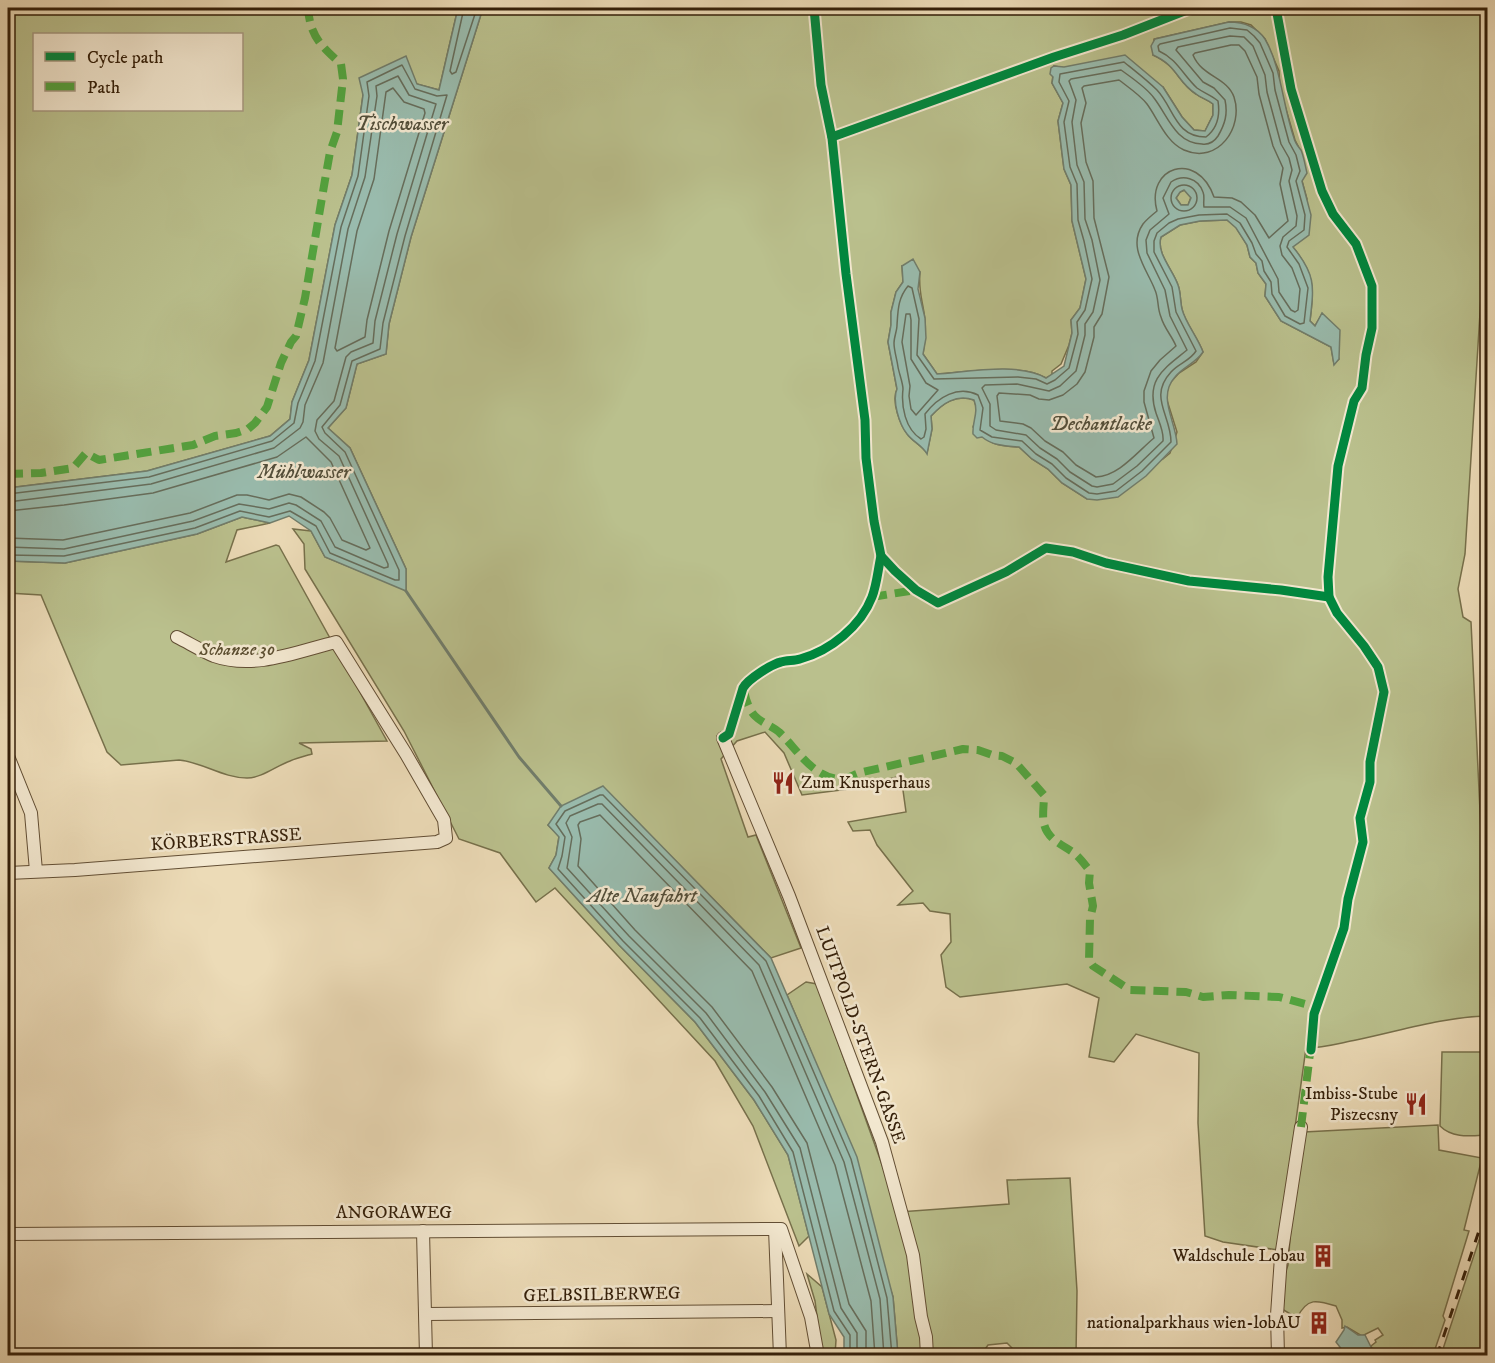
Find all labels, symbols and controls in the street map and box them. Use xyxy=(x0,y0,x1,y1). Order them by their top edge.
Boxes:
legend xyxy=(33,33,243,111)
text: Cycle path xyxy=(87,47,164,69)
text: Path xyxy=(87,77,121,99)
water label: Tischwasser xyxy=(356,112,450,137)
water label: Dechantlacke xyxy=(1050,412,1153,437)
water label: Mühlwasser xyxy=(256,460,352,485)
park label: Schanze 30 xyxy=(198,639,275,661)
restaurant icon: Zum Knusperhaus xyxy=(770,770,796,796)
place label: Zum Knusperhaus xyxy=(801,772,930,794)
street label: KÖRBERSTRASSE xyxy=(150,824,302,856)
water label: Alte Naufahrt xyxy=(585,884,698,909)
street label: LUITPOLD-STERN-GASSE xyxy=(810,923,910,1147)
place label: Imbiss-Stube Piszecsny xyxy=(1305,1083,1398,1126)
restaurant icon: Imbiss-Stube Piszecsny xyxy=(1403,1091,1429,1117)
street label: ANGORAWEG xyxy=(336,1202,452,1224)
building icon: Waldschule Lobau xyxy=(1310,1243,1336,1269)
place label: Waldschule Lobau xyxy=(1172,1245,1305,1267)
street label: GELBSILBERWEG xyxy=(523,1283,681,1307)
building icon: nationalparkhaus wien-lobAU xyxy=(1306,1310,1332,1336)
place label: nationalparkhaus wien-lobAU xyxy=(1087,1312,1301,1334)

